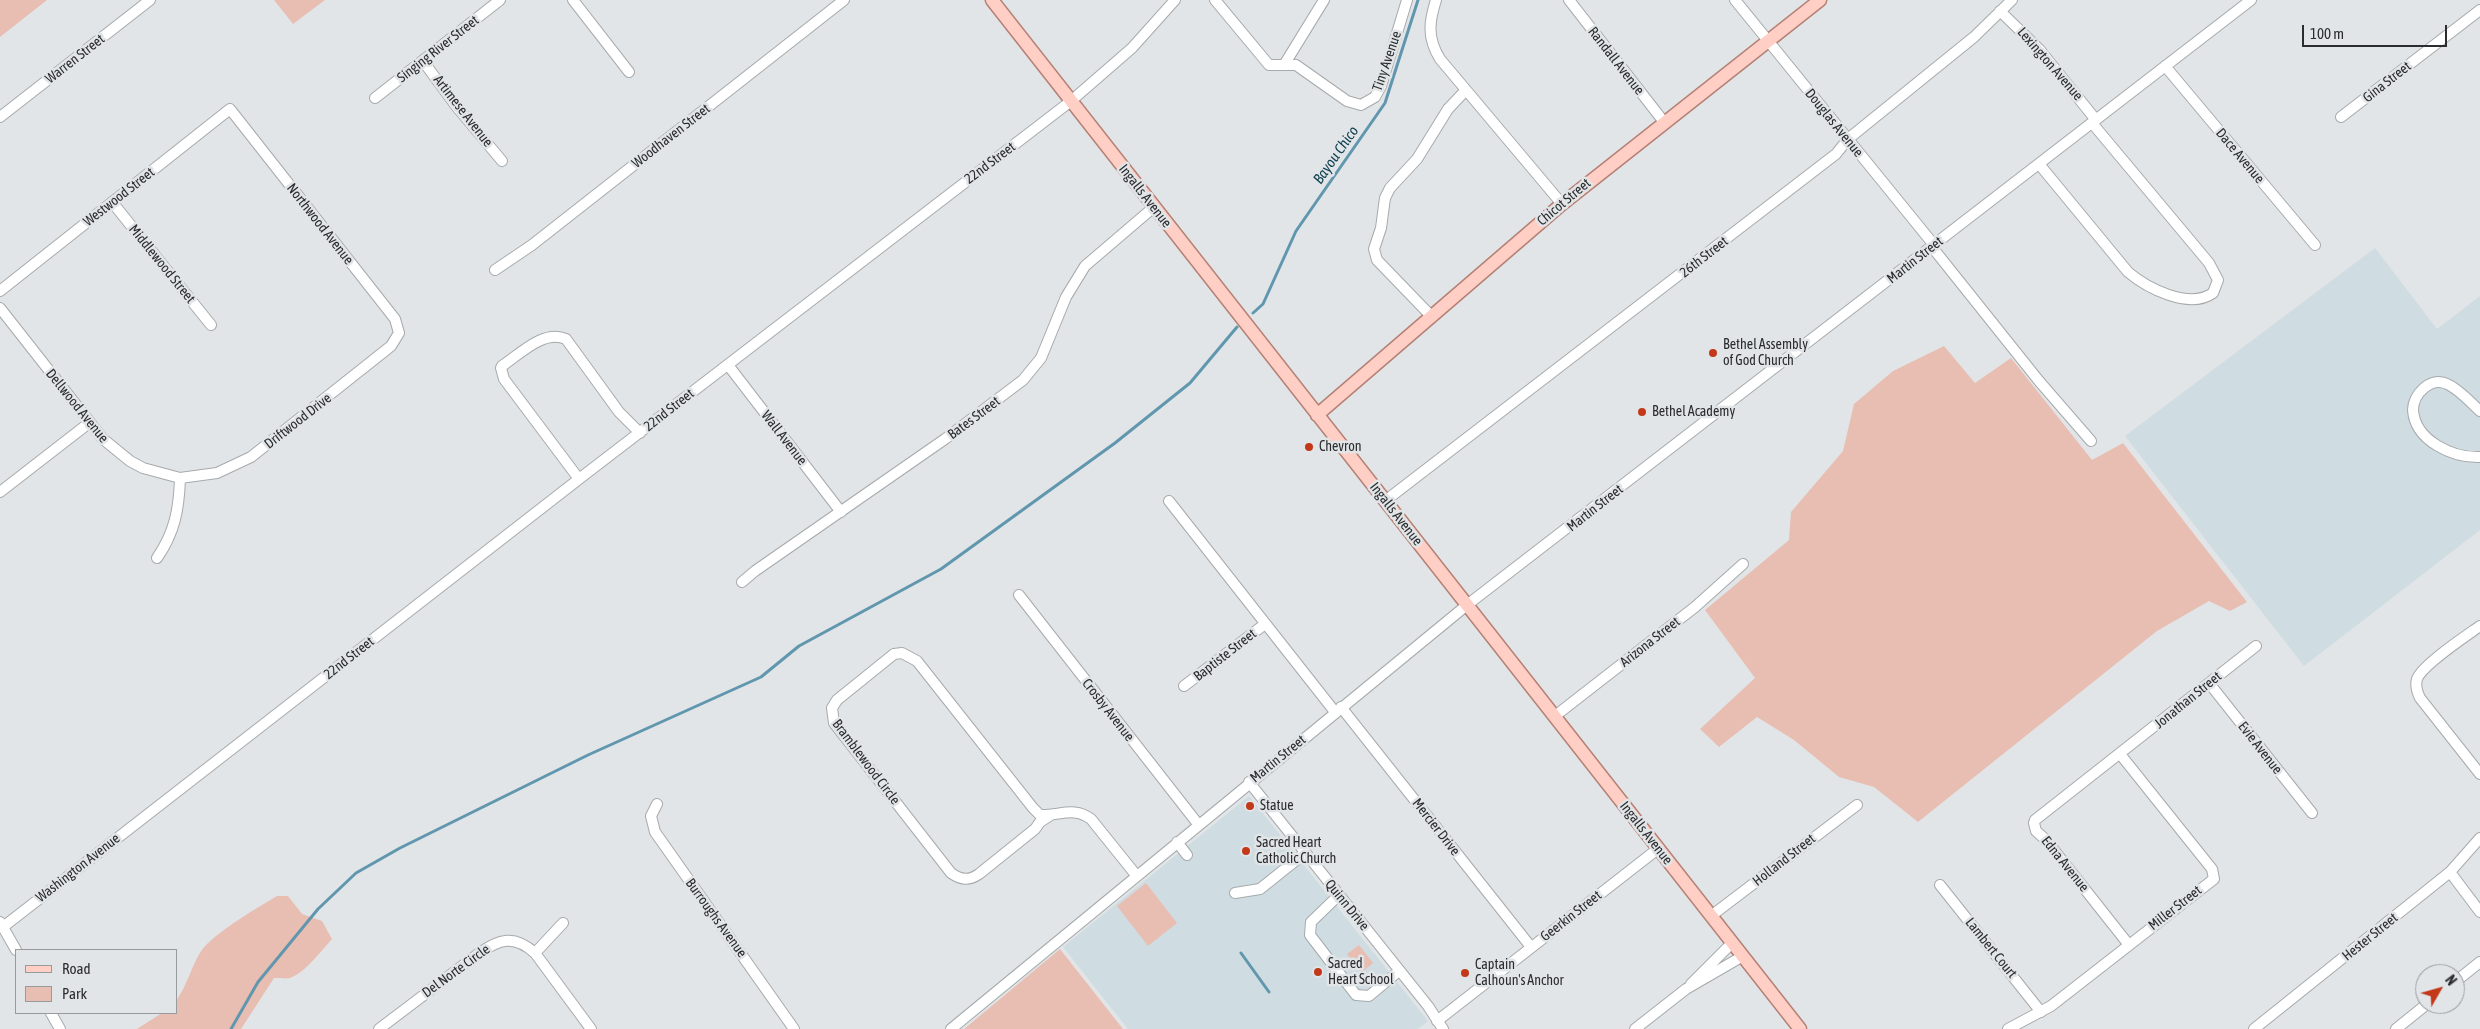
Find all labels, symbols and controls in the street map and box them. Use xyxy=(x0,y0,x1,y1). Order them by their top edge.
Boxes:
street label: Singing River Street xyxy=(394,12,482,86)
scale bar xyxy=(2305,15,2450,47)
street label: Randall Avenue xyxy=(1584,24,1648,98)
street label: Lexington Avenue xyxy=(2014,24,2086,104)
text: 100 m xyxy=(2310,25,2344,42)
street label: Tiny Avenue xyxy=(1369,29,1405,93)
street label: Warren Street xyxy=(42,31,108,87)
street label: Gina Street xyxy=(2360,58,2414,106)
street label: Artimese Avenue xyxy=(430,72,496,150)
street label: Douglas Avenue xyxy=(1801,85,1867,161)
street label: Woodhaven Street xyxy=(629,100,713,172)
water label: Bayou Chico xyxy=(1310,123,1362,187)
street label: Dace Avenue xyxy=(2212,125,2268,187)
street label: 22nd Street xyxy=(961,138,1019,188)
street label: Ingalls Avenue xyxy=(1115,161,1175,231)
street label: Westwood Street xyxy=(80,164,158,230)
street label: Chicot Street xyxy=(1534,175,1594,229)
street label: Northwood Avenue xyxy=(283,180,357,268)
street label: Middlewood Street xyxy=(125,221,199,307)
street label: 26th Street xyxy=(1677,233,1731,281)
street label: Martin Street xyxy=(1884,233,1946,287)
place label: Bethel Assembly of God Church xyxy=(1723,337,1808,370)
marker: Bethel Assembly of God Church xyxy=(1707,347,1719,359)
street label: Dellwood Avenue xyxy=(42,366,112,446)
street label: 22nd Street xyxy=(640,385,698,435)
street label: Driftwood Drive xyxy=(261,390,335,452)
street label: Bates Street xyxy=(945,393,1003,443)
place label: Bethel Academy xyxy=(1652,404,1735,420)
marker: Bethel Academy xyxy=(1636,406,1648,418)
street label: Wall Avenue xyxy=(758,407,810,469)
place label: Chevron xyxy=(1319,439,1362,455)
marker: Chevron xyxy=(1303,441,1315,453)
street label: Ingalls Avenue xyxy=(1366,479,1426,549)
street label: Martin Street xyxy=(1564,481,1626,535)
street label: Arizona Street xyxy=(1617,613,1683,671)
street label: Baptiste Street xyxy=(1190,625,1260,685)
street label: 22nd Street xyxy=(320,633,378,683)
street label: Jonathan Street xyxy=(2151,668,2225,732)
street label: Crosby Avenue xyxy=(1078,675,1138,745)
street label: Bramblewood Circle xyxy=(829,716,903,808)
street label: Evie Avenue xyxy=(2234,718,2286,778)
street label: Martin Street xyxy=(1247,732,1309,786)
street label: Mercier Drive xyxy=(1408,795,1464,859)
place label: Statue xyxy=(1260,798,1294,814)
street label: Ingalls Avenue xyxy=(1616,798,1676,868)
marker: Statue xyxy=(1244,800,1256,812)
street label: Washington Avenue xyxy=(33,830,123,906)
street label: Holland Street xyxy=(1749,830,1819,890)
street label: Edna Avenue xyxy=(2038,833,2092,895)
place label: Sacred Heart Catholic Church xyxy=(1256,835,1336,868)
marker: Sacred Heart Catholic Church xyxy=(1240,845,1252,857)
street label: Burroughs Avenue xyxy=(682,875,750,961)
street label: Quinn Drive xyxy=(1321,876,1373,934)
street label: Miller Street xyxy=(2145,882,2205,934)
street label: Geerkin Street xyxy=(1537,887,1605,945)
street label: Hester Street xyxy=(2339,910,2401,964)
street label: Lambert Court xyxy=(1962,915,2020,981)
street label: Del Norte Circle xyxy=(419,941,493,1001)
legend xyxy=(15,949,178,1014)
place label: Sacred Heart School xyxy=(1328,956,1394,989)
place label: Captain Calhoun's Anchor xyxy=(1475,957,1564,990)
text: Road xyxy=(62,960,91,977)
north arrow xyxy=(2415,964,2465,1014)
marker: Sacred Heart School xyxy=(1312,966,1324,978)
marker: Captain Calhoun's Anchor xyxy=(1459,967,1471,979)
text: N xyxy=(2442,972,2460,989)
text: Park xyxy=(62,985,87,1002)

